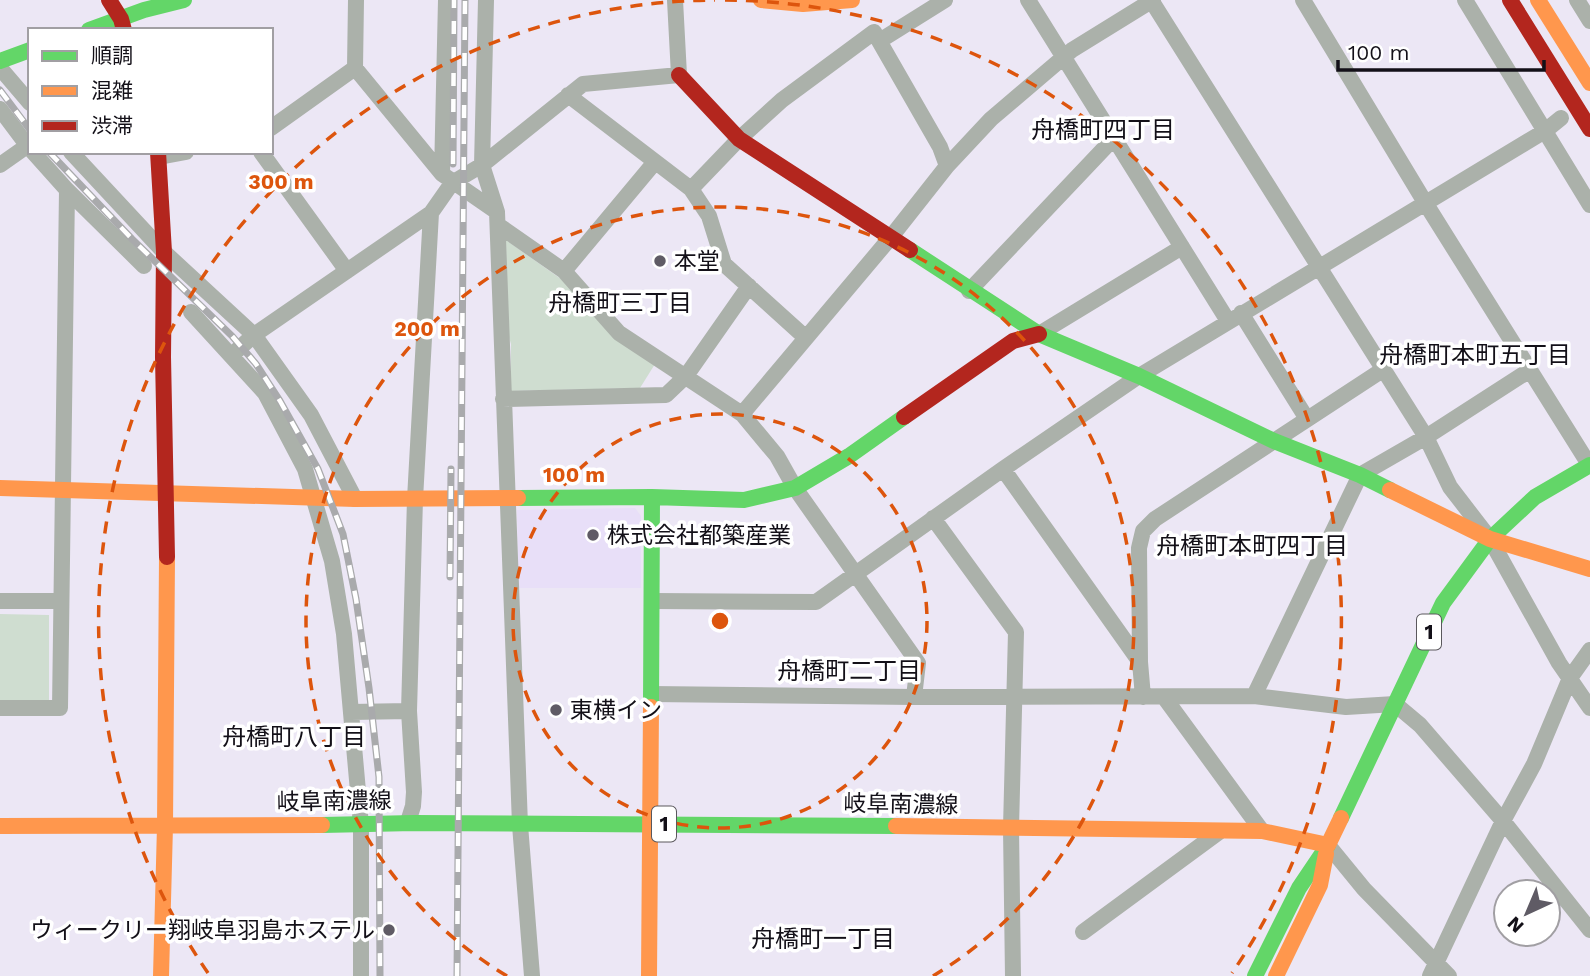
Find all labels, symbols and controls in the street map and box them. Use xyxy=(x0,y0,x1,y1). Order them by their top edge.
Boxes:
legend xyxy=(28,28,273,154)
scale bar xyxy=(1338,28,1544,72)
text: 100 m xyxy=(1348,40,1410,65)
text: 順調 xyxy=(91,43,133,68)
text: 混雑 xyxy=(91,78,133,103)
text: 渋滞 xyxy=(91,113,133,138)
district label: 舟橋町四丁目 xyxy=(1031,116,1175,144)
text: 300 m xyxy=(248,169,314,194)
place label: 本堂 xyxy=(674,248,720,275)
marker: 本堂 xyxy=(652,253,668,269)
district label: 舟橋町三丁目 xyxy=(548,289,692,317)
text: 200 m xyxy=(394,316,460,341)
district label: 舟橋町本町五丁目 xyxy=(1379,341,1571,369)
text: 100 m xyxy=(543,462,605,487)
place label: 株式会社都築産業 xyxy=(607,522,791,549)
marker: 株式会社都築産業 xyxy=(585,527,601,543)
district label: 舟橋町本町四丁目 xyxy=(1156,532,1348,560)
centre of rings xyxy=(708,609,732,633)
road number: 1 xyxy=(1417,614,1441,650)
district label: 舟橋町二丁目 xyxy=(777,657,921,685)
place label: 東横イン xyxy=(570,697,662,724)
marker: 東横イン xyxy=(548,702,564,718)
district label: 舟橋町八丁目 xyxy=(222,723,366,751)
street label: 岐阜南濃線 xyxy=(276,787,392,816)
street label: 岐阜南濃線 xyxy=(843,790,959,819)
road number: 1 xyxy=(652,806,676,842)
north arrow xyxy=(1492,878,1562,948)
text: N xyxy=(1502,912,1529,938)
place label: ウィークリー翔岐阜羽島ホステル xyxy=(30,917,375,944)
marker: ウィークリー翔岐阜羽島ホステル xyxy=(381,922,397,938)
district label: 舟橋町一丁目 xyxy=(751,925,895,953)

